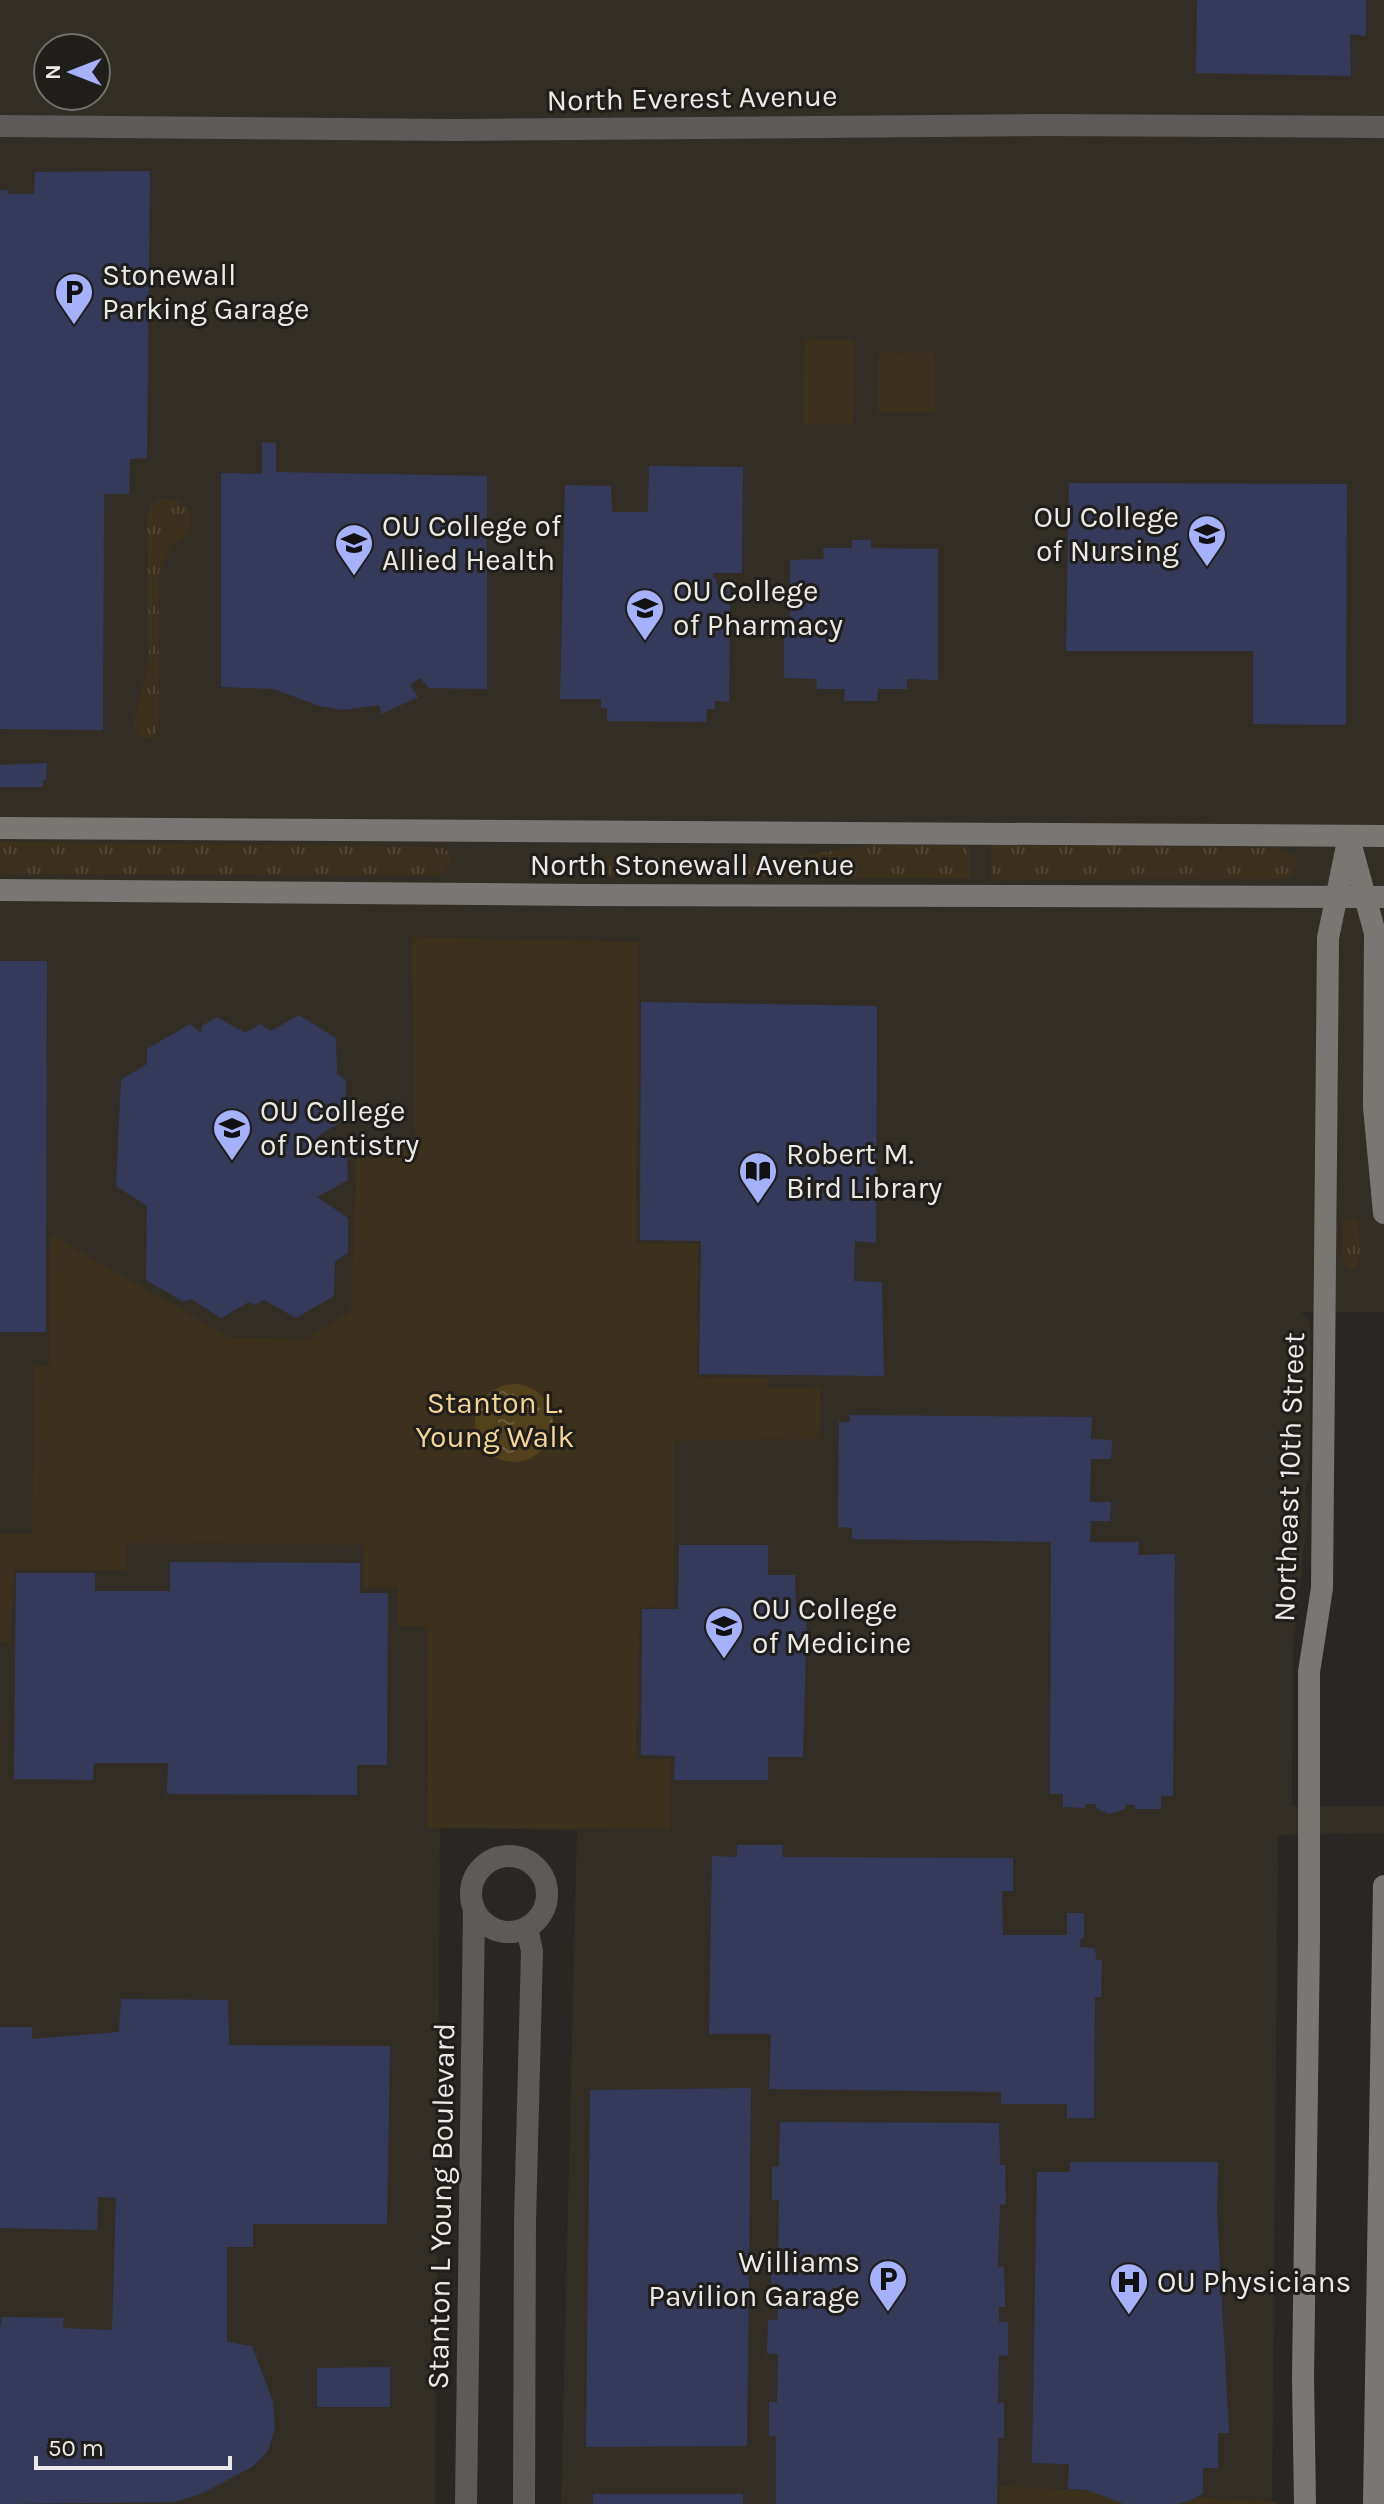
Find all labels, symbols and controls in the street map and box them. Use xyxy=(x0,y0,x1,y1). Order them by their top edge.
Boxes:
north arrow xyxy=(32,32,112,112)
text: N xyxy=(40,64,66,80)
street label: North Everest Avenue xyxy=(546,77,838,119)
place label: Stonewall Parking Garage xyxy=(102,257,310,327)
parking icon: Stonewall Parking Garage xyxy=(53,271,95,326)
place label: OU College of Nursing xyxy=(1034,499,1179,569)
place label: OU College of Allied Health xyxy=(382,508,562,578)
school or university icon: OU College of Nursing xyxy=(1186,513,1228,568)
school or university icon: OU College of Allied Health xyxy=(333,522,375,577)
place label: OU College of Pharmacy xyxy=(673,573,843,643)
school or university icon: OU College of Pharmacy xyxy=(624,587,666,642)
street label: North Stonewall Avenue xyxy=(530,847,854,883)
place label: OU College of Dentistry xyxy=(260,1093,419,1163)
school or university icon: OU College of Dentistry xyxy=(211,1107,253,1162)
place label: Robert M. Bird Library xyxy=(786,1136,942,1206)
library icon: Robert M. Bird Library xyxy=(737,1150,779,1205)
street label: Northeast 10th Street xyxy=(1266,1332,1312,1622)
park label: Stanton L. Young Walk xyxy=(416,1385,574,1455)
place label: OU College of Medicine xyxy=(752,1591,911,1661)
school or university icon: OU College of Medicine xyxy=(703,1605,745,1660)
street label: Stanton L Young Boulevard xyxy=(420,2022,462,2390)
place label: Williams Pavilion Garage xyxy=(648,2244,860,2314)
parking icon: Williams Pavilion Garage xyxy=(867,2258,909,2313)
hospital icon: OU Physicians xyxy=(1108,2261,1150,2316)
place label: OU Physicians xyxy=(1157,2264,1351,2300)
scale bar xyxy=(36,2420,230,2470)
text: 50 m xyxy=(48,2434,104,2462)

